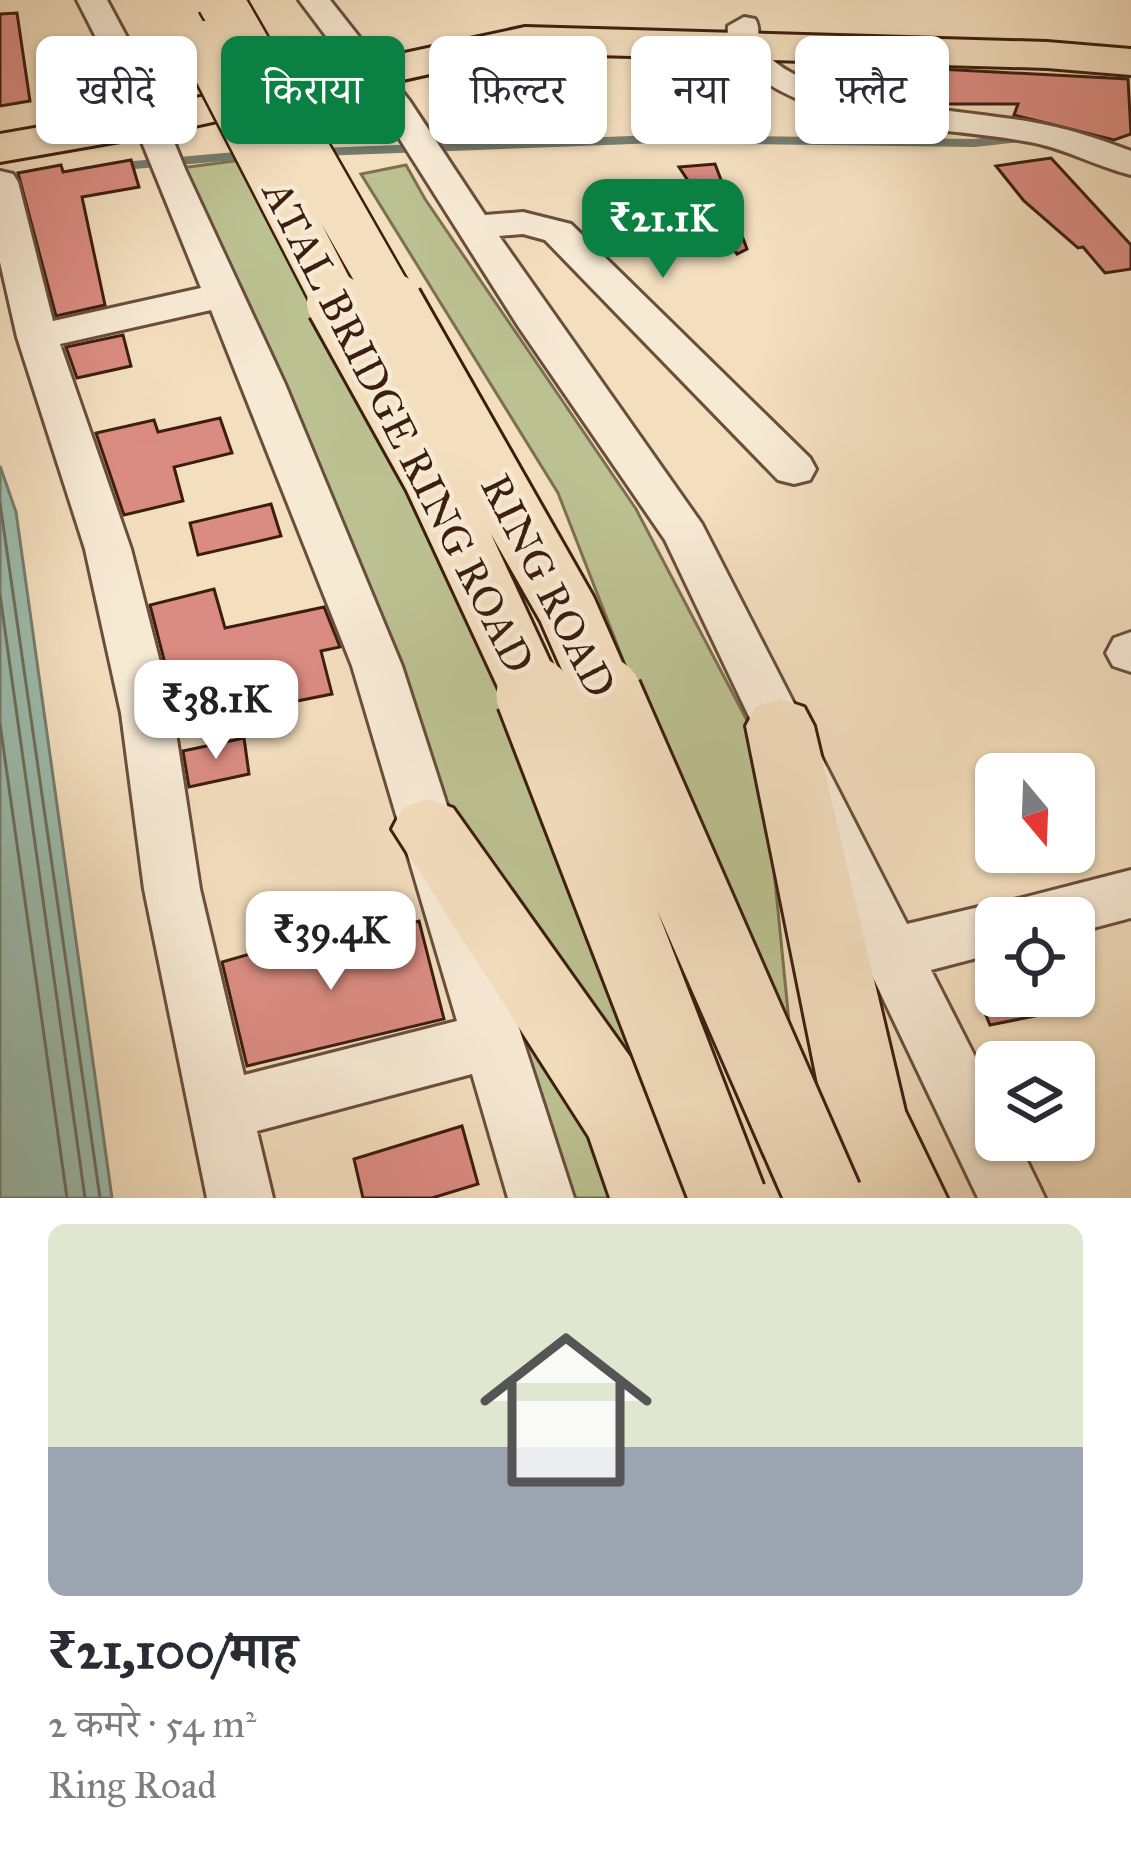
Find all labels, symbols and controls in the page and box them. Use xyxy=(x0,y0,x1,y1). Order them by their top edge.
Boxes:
chip: खरीदें xyxy=(36,36,197,144)
chip: किराया xyxy=(221,36,405,144)
chip: फ़िल्टर xyxy=(429,36,607,144)
chip: नया xyxy=(631,36,771,144)
chip: फ़्लैट xyxy=(795,36,949,144)
street label: ATAL BRIDGE RING ROAD xyxy=(250,170,545,682)
pin: ₹21.1K xyxy=(565,179,761,281)
text: ₹21.1K xyxy=(609,194,717,242)
street label: RING ROAD xyxy=(469,465,627,707)
pin: ₹38.1K xyxy=(118,660,314,762)
text: ₹38.1K xyxy=(161,675,271,723)
north arrow xyxy=(975,753,1095,873)
map controls xyxy=(975,753,1095,1161)
pin: ₹39.4K xyxy=(233,891,429,993)
button: locate xyxy=(975,897,1095,1017)
text: ₹39.4K xyxy=(273,906,389,954)
button: layers xyxy=(975,1041,1095,1161)
icon: home xyxy=(458,1302,674,1518)
text: ₹21,100/माह xyxy=(48,1620,297,1682)
text: 2 कमरे · 54 m² xyxy=(48,1700,256,1748)
text: Ring Road xyxy=(48,1761,217,1809)

